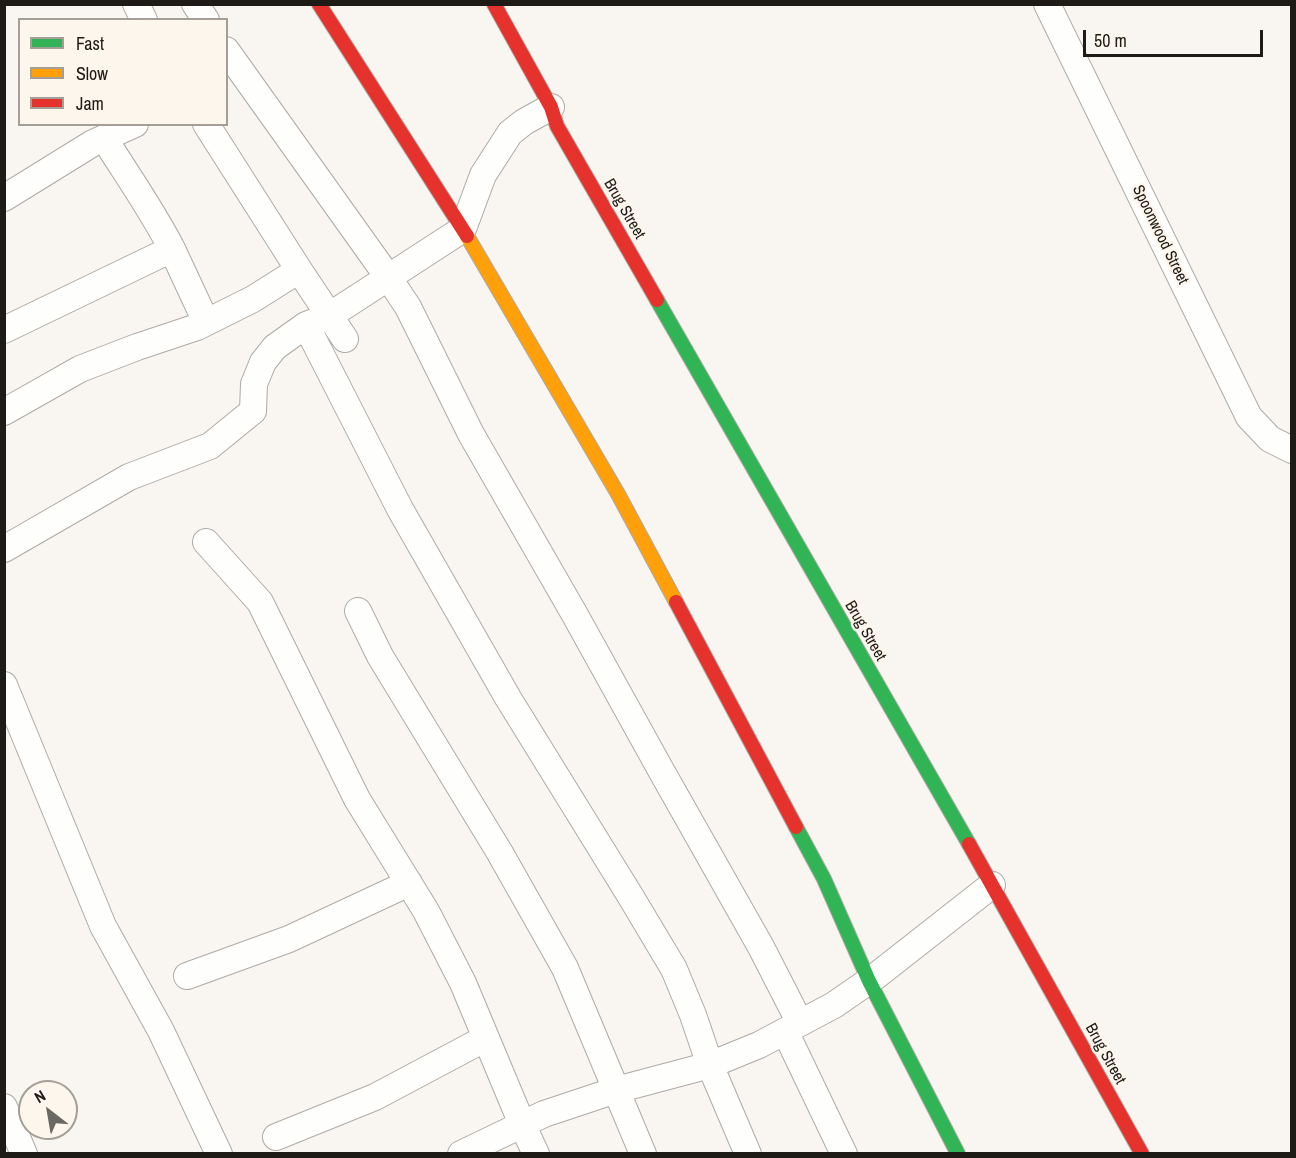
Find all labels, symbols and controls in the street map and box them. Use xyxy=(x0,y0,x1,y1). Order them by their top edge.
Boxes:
legend xyxy=(18,18,228,126)
scale bar xyxy=(1086,18,1266,56)
text: 50 m xyxy=(1094,28,1127,53)
text: Fast xyxy=(76,31,104,56)
text: Slow xyxy=(76,61,108,86)
text: Jam xyxy=(76,91,104,116)
street label: Brug Street xyxy=(599,175,649,243)
street label: Spoonwood Street xyxy=(1128,182,1192,288)
street label: Brug Street xyxy=(840,597,890,665)
street label: Brug Street xyxy=(1081,1020,1129,1088)
north arrow xyxy=(18,1080,78,1140)
text: N xyxy=(30,1084,49,1108)

